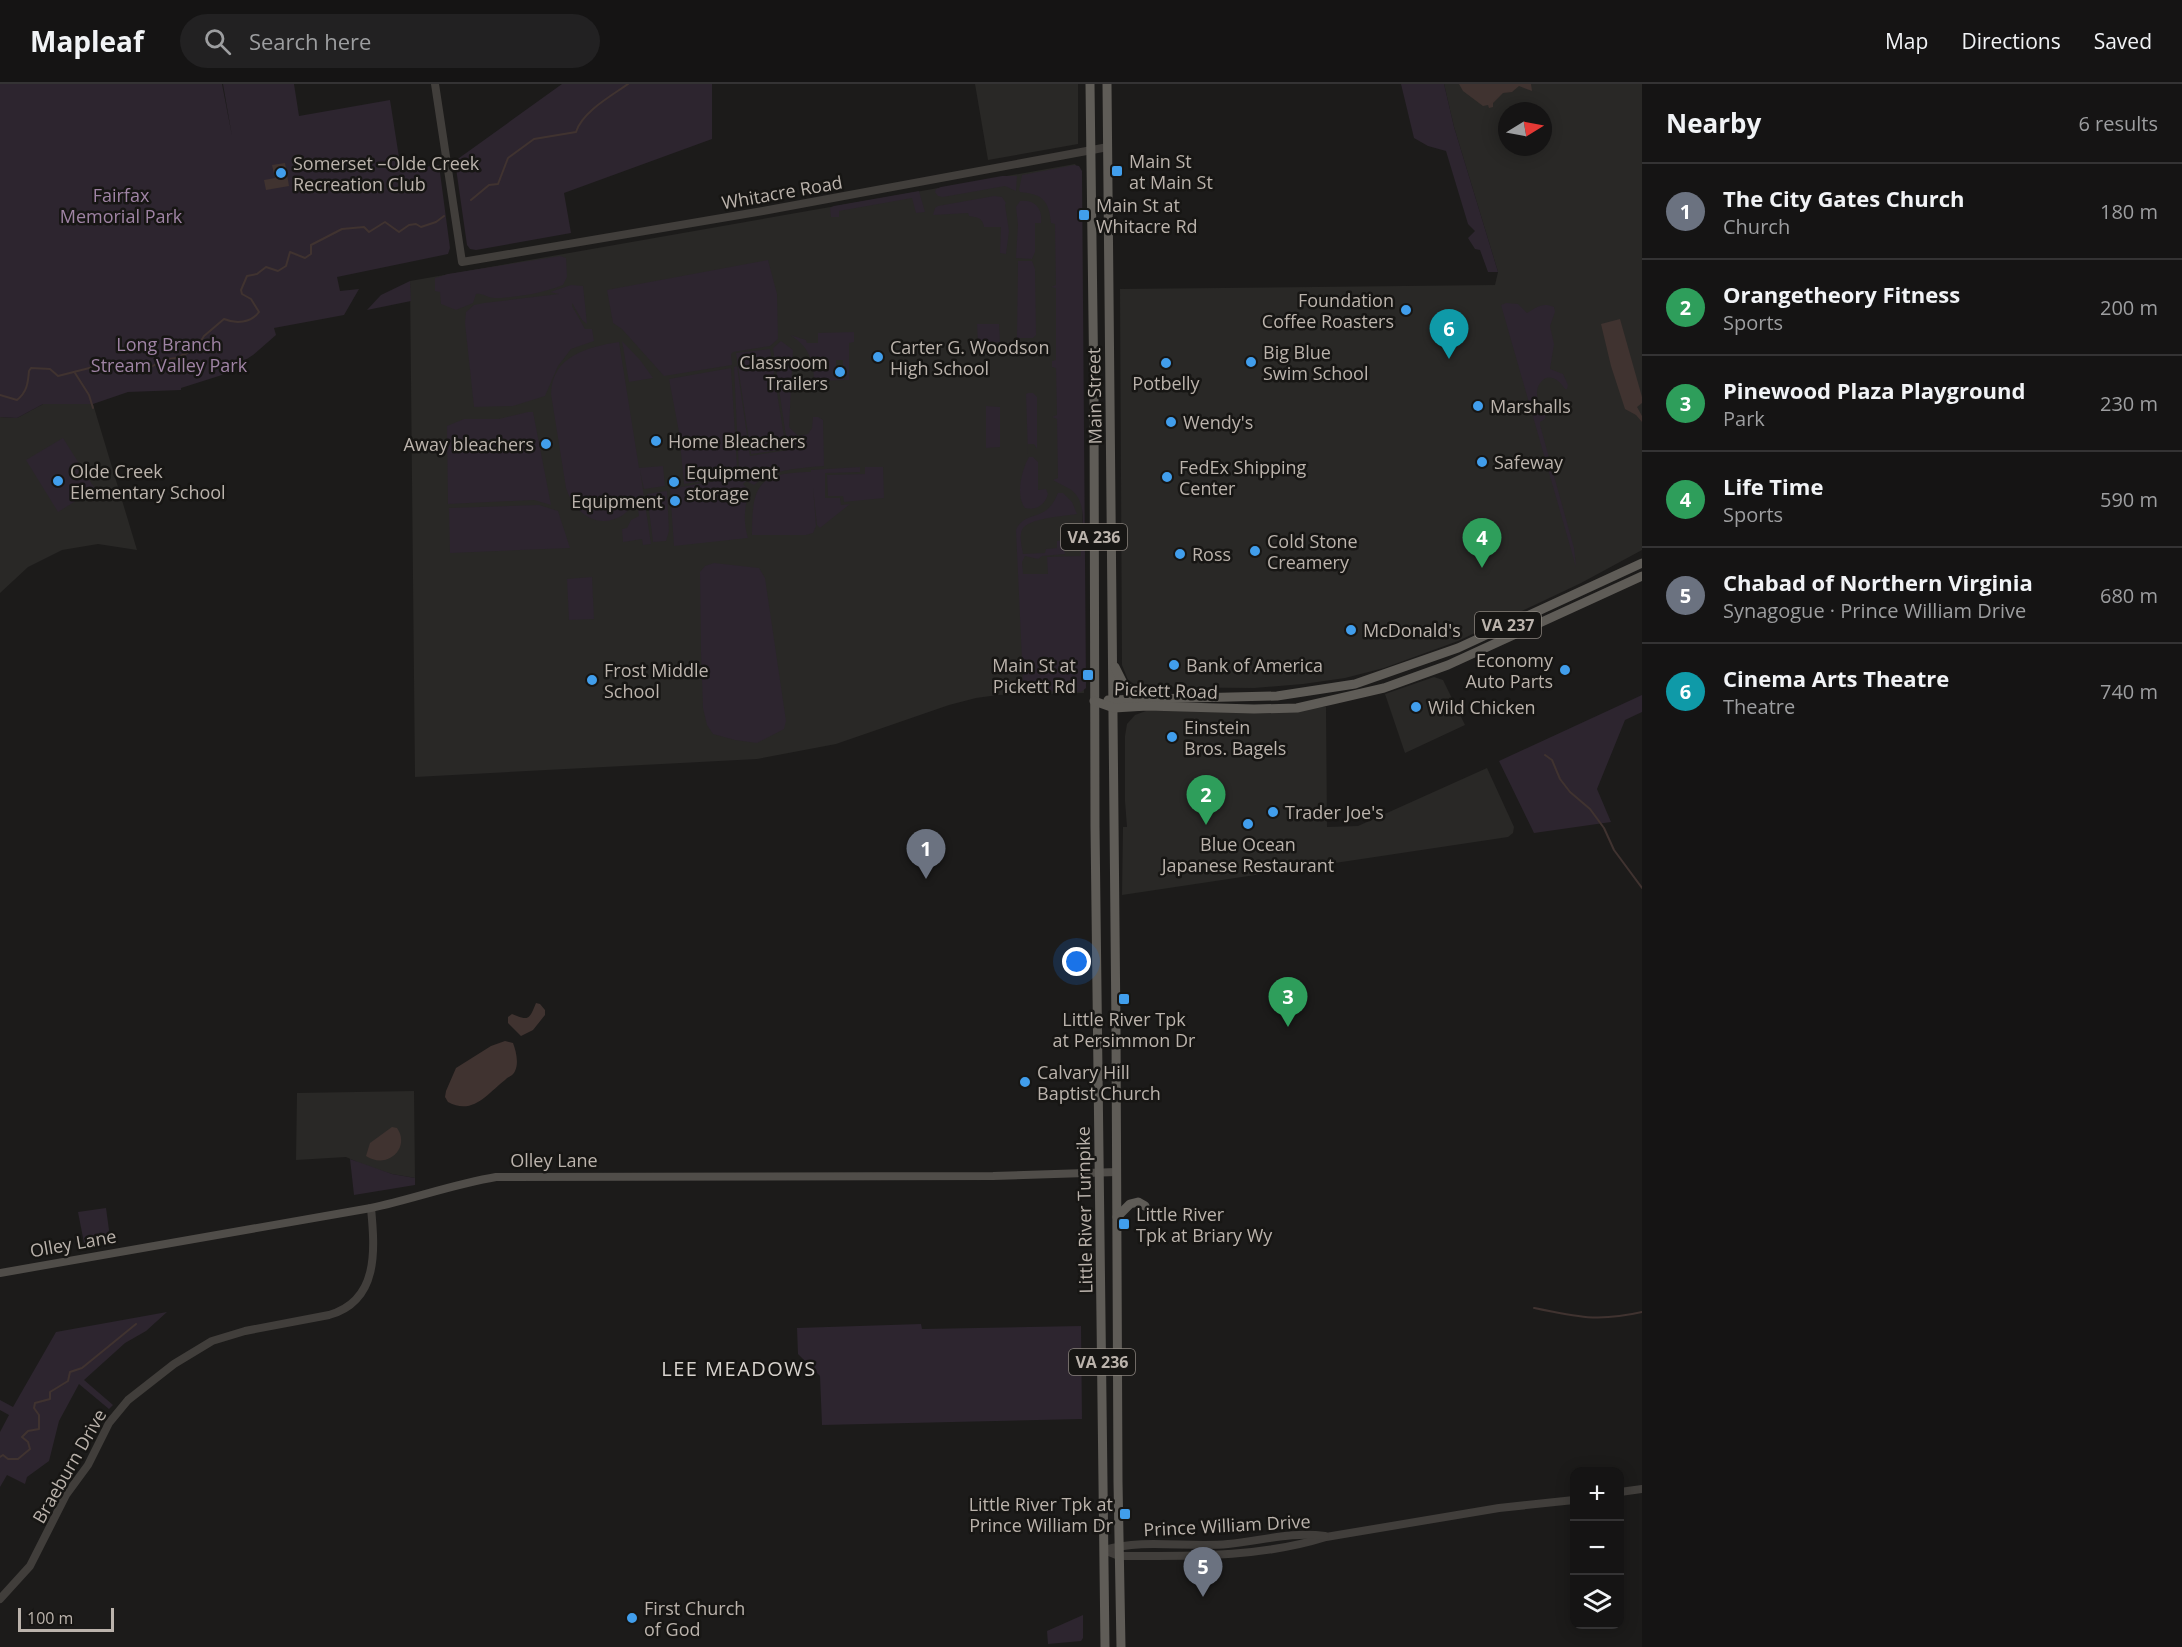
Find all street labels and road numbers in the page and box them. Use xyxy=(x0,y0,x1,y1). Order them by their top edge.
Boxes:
street label: Whitacre Road xyxy=(720,170,844,214)
street label: Main Street xyxy=(1081,347,1107,445)
road number: VA 236 xyxy=(1061,524,1127,550)
road number: VA 237 xyxy=(1475,612,1541,638)
street label: Pickett Road xyxy=(1114,676,1218,704)
street label: Little River Turnpike xyxy=(1071,1126,1097,1294)
street label: Olley Lane xyxy=(510,1148,598,1172)
street label: Olley Lane xyxy=(28,1224,118,1262)
road number: VA 236 xyxy=(1069,1349,1135,1375)
street label: Braeburn Drive xyxy=(27,1404,111,1528)
street label: Prince William Drive xyxy=(1143,1509,1311,1541)

